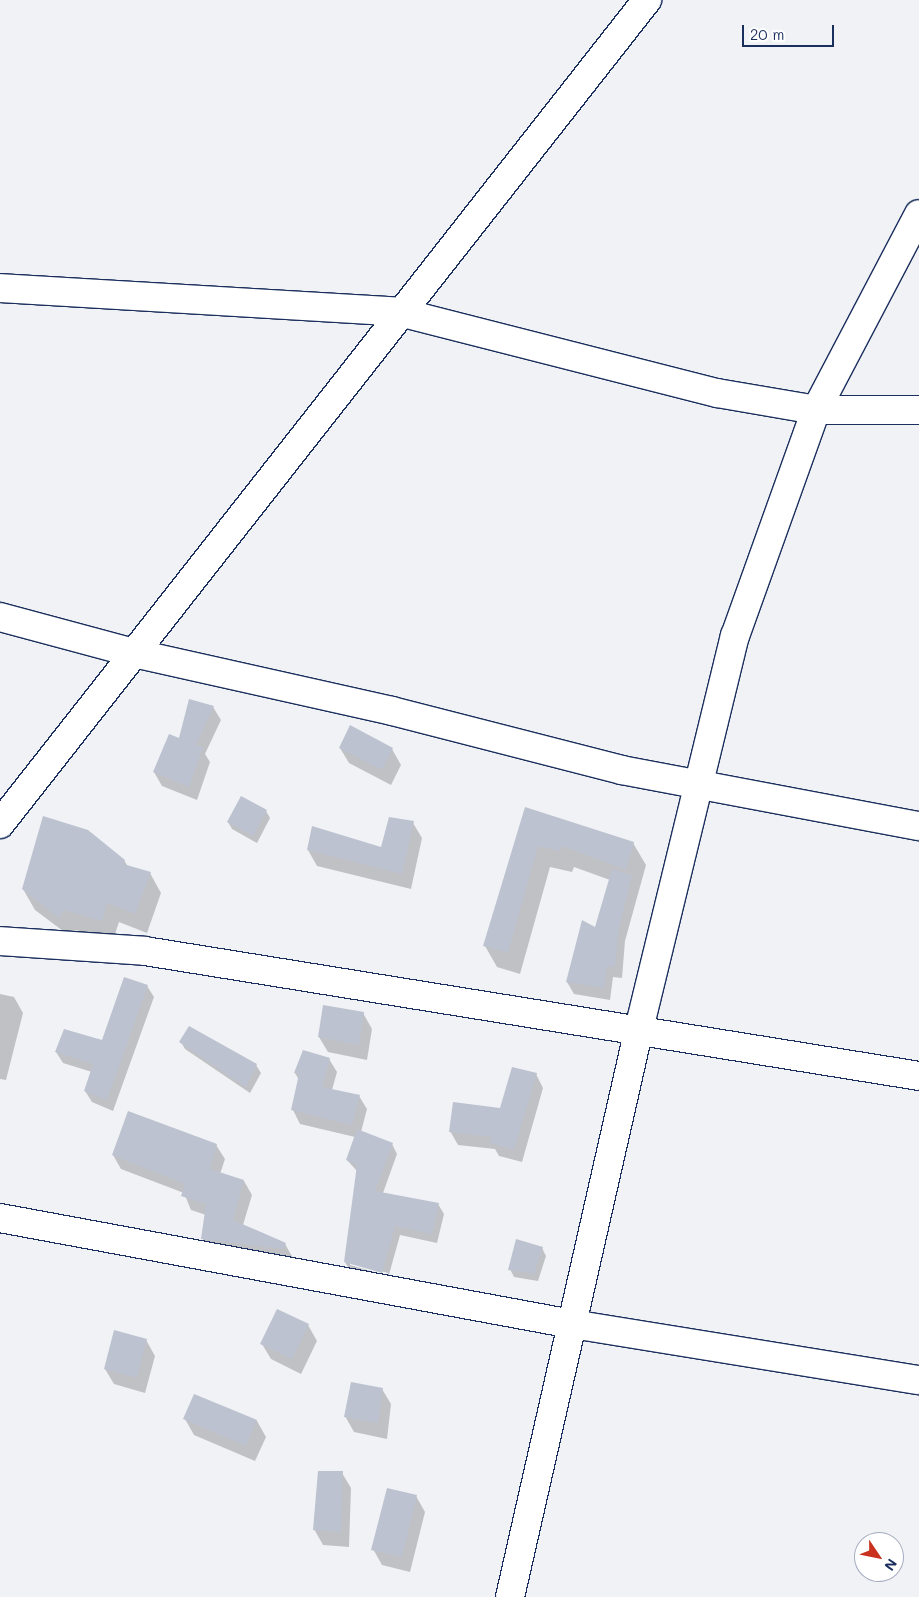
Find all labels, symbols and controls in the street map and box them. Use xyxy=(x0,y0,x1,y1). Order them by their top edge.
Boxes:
scale bar xyxy=(744,15,836,47)
text: 20 m xyxy=(750,24,784,44)
north arrow xyxy=(854,1532,904,1582)
text: N xyxy=(880,1555,902,1575)

